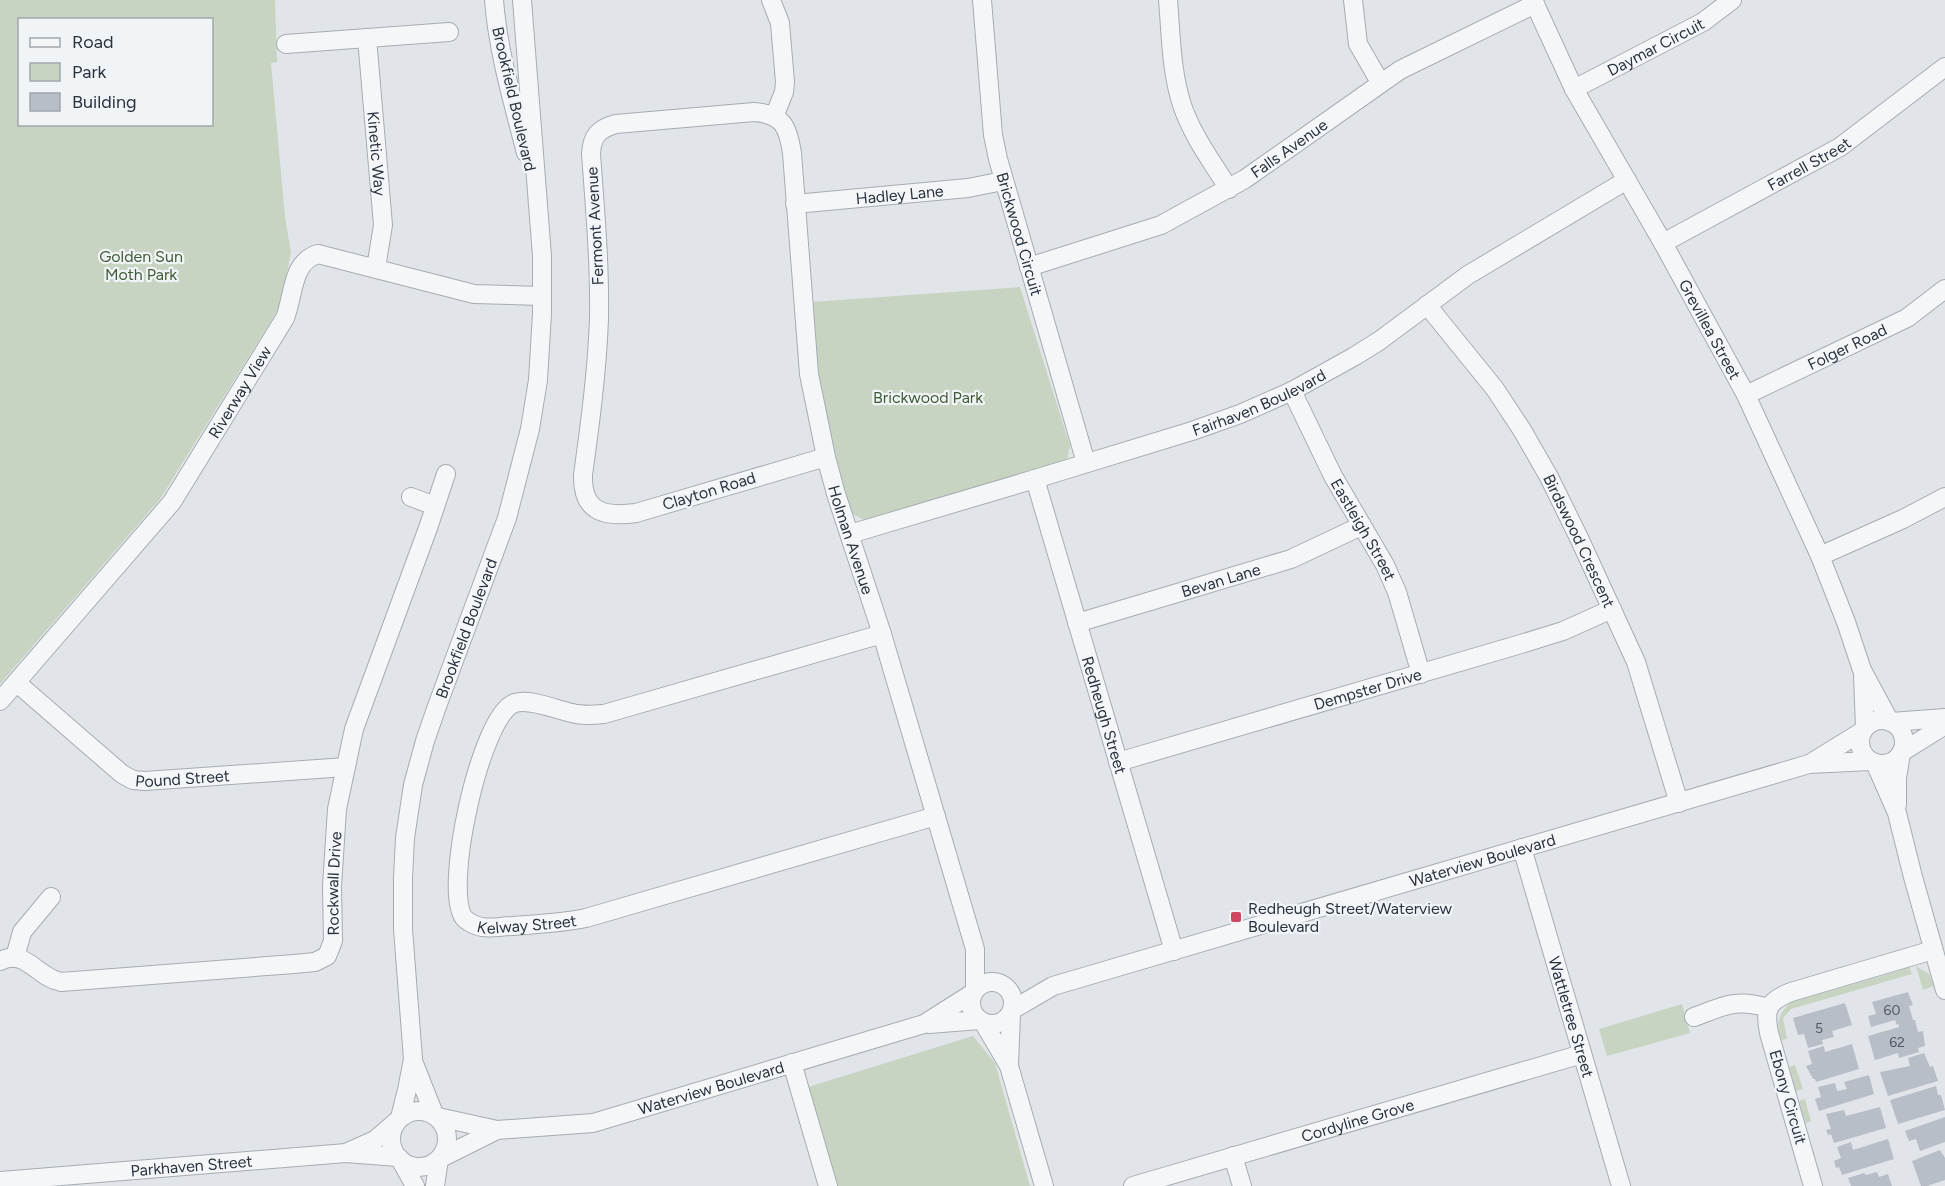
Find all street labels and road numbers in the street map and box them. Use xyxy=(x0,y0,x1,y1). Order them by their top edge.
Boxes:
street label: Daymar Circuit xyxy=(1604,14,1707,80)
street label: Brookfield Boulevard xyxy=(488,25,540,173)
street label: Kinetic Way xyxy=(364,111,390,197)
street label: Falls Avenue xyxy=(1247,114,1331,182)
street label: Farrell Street xyxy=(1764,133,1854,194)
street label: Fermont Avenue xyxy=(582,166,608,286)
street label: Brickwood Circuit xyxy=(993,170,1047,298)
street label: Hadley Lane xyxy=(855,181,945,208)
street label: Grevillea Street xyxy=(1675,276,1745,382)
street label: Folger Road xyxy=(1804,320,1890,374)
street label: Riverway View xyxy=(204,342,275,442)
street label: Fairhaven Boulevard xyxy=(1190,365,1329,440)
street label: Clayton Road xyxy=(660,468,758,514)
street label: Birdswood Crescent xyxy=(1540,471,1619,611)
street label: Eastleigh Street xyxy=(1327,475,1400,583)
street label: Holman Avenue xyxy=(825,483,878,597)
street label: Brookfield Boulevard xyxy=(431,556,501,701)
street label: Bevan Lane xyxy=(1179,559,1263,601)
street label: Redheugh Street xyxy=(1078,654,1131,776)
street label: Dempster Drive xyxy=(1311,664,1424,714)
street label: Pound Street xyxy=(134,766,230,791)
street label: Waterview Boulevard xyxy=(1407,829,1558,890)
street label: Rockwall Drive xyxy=(322,830,345,936)
street label: Kelway Street xyxy=(475,910,578,937)
street label: Wattletree Street xyxy=(1545,954,1598,1080)
street label: Ebony Circuit xyxy=(1765,1048,1811,1146)
street label: Waterview Boulevard xyxy=(636,1057,786,1118)
street label: Cordyline Grove xyxy=(1299,1094,1416,1146)
street label: Parkhaven Street xyxy=(130,1151,253,1180)

